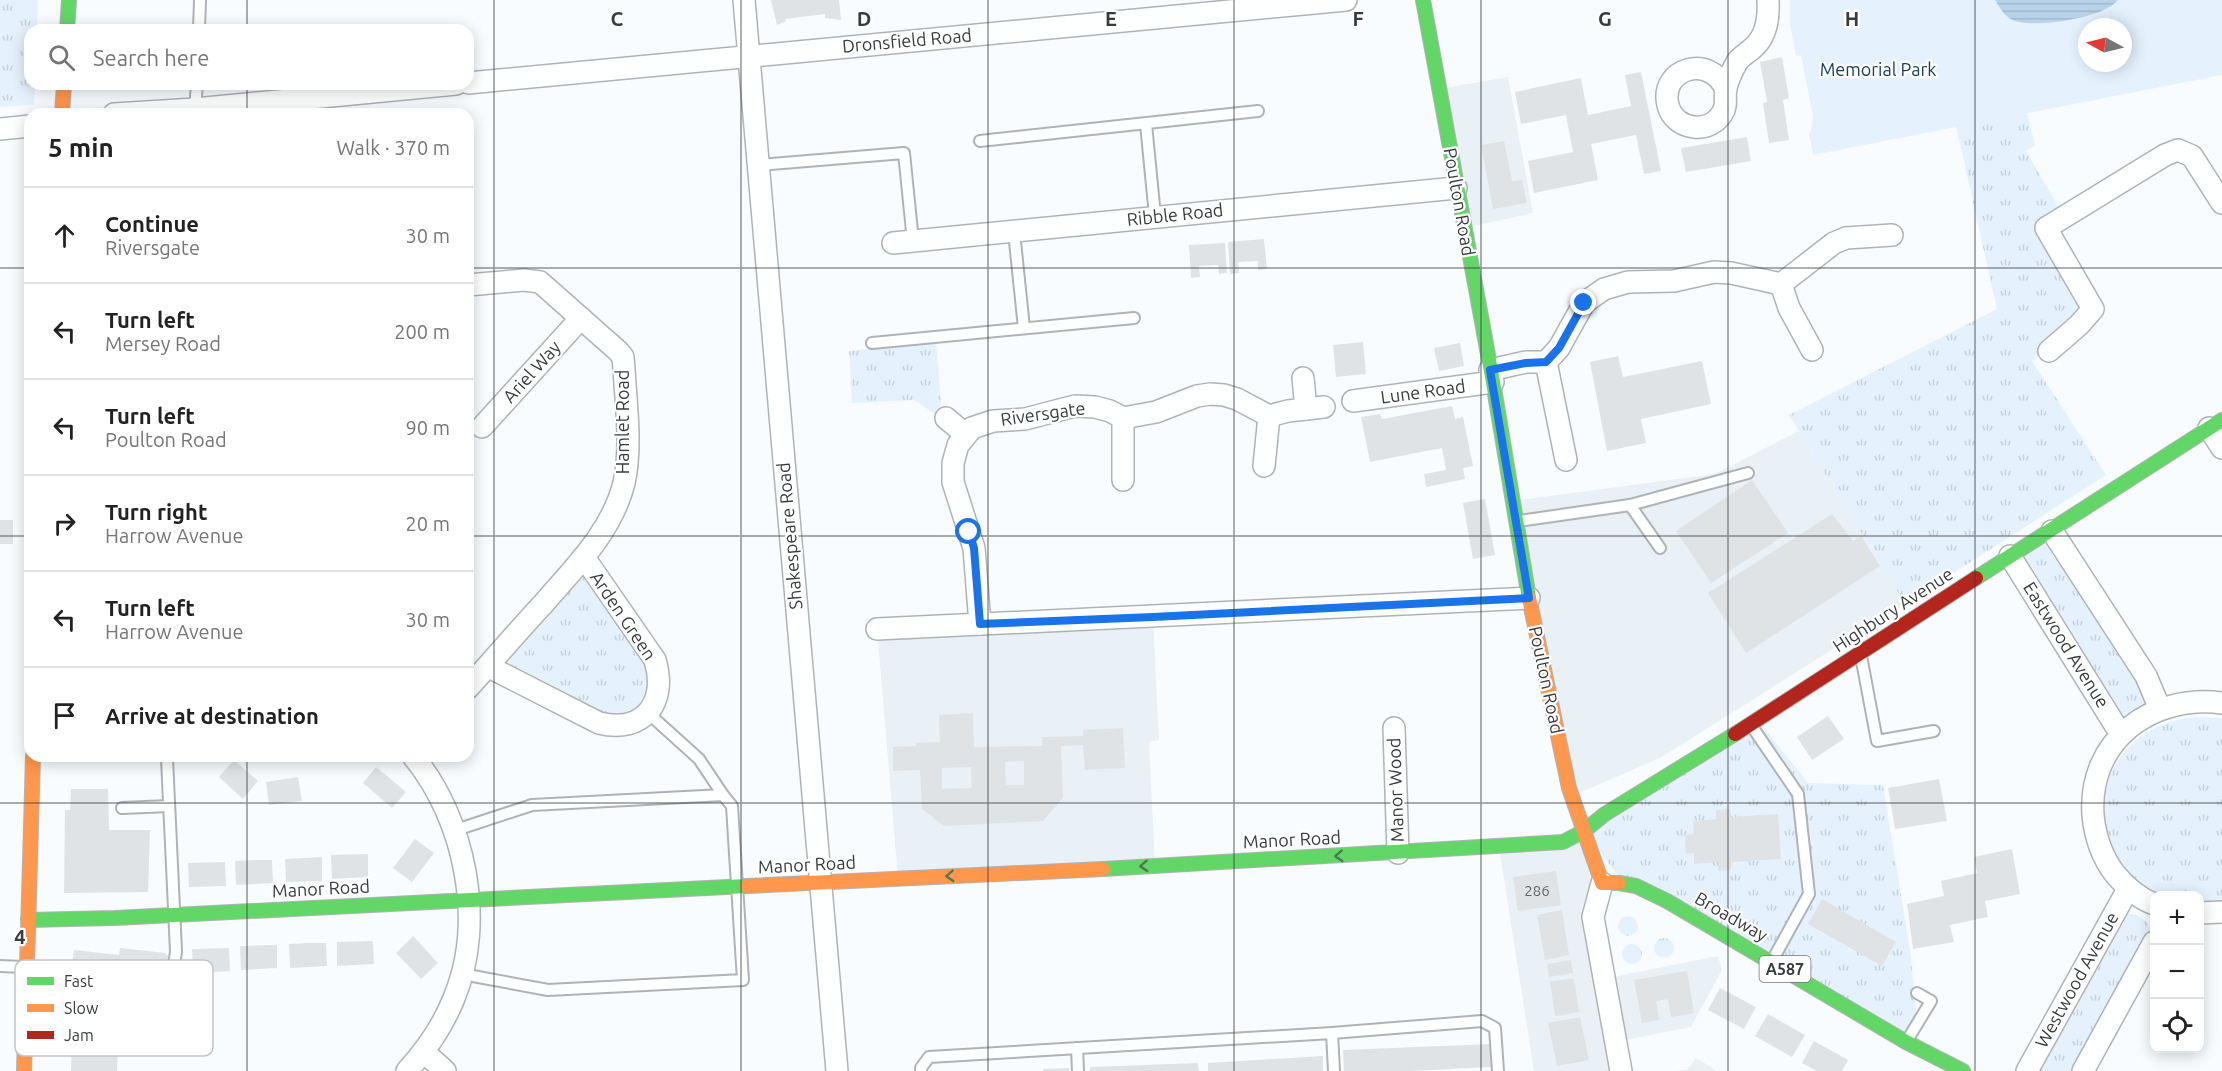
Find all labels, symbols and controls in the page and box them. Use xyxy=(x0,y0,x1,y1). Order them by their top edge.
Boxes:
text: C xyxy=(611,7,624,30)
text: D xyxy=(857,7,871,30)
text: E xyxy=(1105,7,1117,30)
text: F xyxy=(1352,7,1364,30)
text: G xyxy=(1598,7,1612,30)
text: H xyxy=(1845,7,1859,30)
north arrow xyxy=(2078,18,2132,72)
search box xyxy=(24,24,474,90)
street label: Dronsfield Road xyxy=(841,24,973,56)
icon: search xyxy=(45,41,78,74)
text: Search here xyxy=(93,45,209,70)
park label: Memorial Park xyxy=(1820,59,1936,79)
text: 5 min xyxy=(48,133,114,162)
text: Walk · 370 m xyxy=(337,136,450,159)
street label: Poulton Road xyxy=(1441,146,1479,258)
street label: Ribble Road xyxy=(1126,199,1224,229)
text: Continue xyxy=(105,211,199,236)
icon: ahead xyxy=(48,219,81,252)
text: 30 m xyxy=(406,224,450,247)
text: Riversgate xyxy=(105,236,200,259)
route end xyxy=(1570,289,1596,315)
text: Turn left xyxy=(105,307,195,332)
icon: left xyxy=(48,315,81,348)
text: 200 m xyxy=(394,320,450,343)
text: Mersey Road xyxy=(105,332,221,355)
street label: Ariel Way xyxy=(498,336,564,406)
street label: Hamlet Road xyxy=(612,370,632,474)
street label: Lune Road xyxy=(1379,375,1466,407)
street label: Riversgate xyxy=(999,397,1087,429)
text: Turn left xyxy=(105,403,195,428)
icon: left xyxy=(48,411,81,444)
text: 90 m xyxy=(406,416,450,439)
text: Poulton Road xyxy=(105,428,227,451)
street label: Shakespeare Road xyxy=(773,462,805,610)
text: Turn right xyxy=(105,499,207,524)
icon: right xyxy=(48,507,81,540)
text: 20 m xyxy=(406,512,450,535)
route start xyxy=(955,518,981,544)
text: Harrow Avenue xyxy=(105,524,244,547)
street label: Highbury Avenue xyxy=(1829,563,1956,655)
street label: Arden Green xyxy=(587,567,661,663)
street label: Eastwood Avenue xyxy=(2020,578,2114,711)
text: Turn left xyxy=(105,595,195,620)
icon: left xyxy=(48,603,81,636)
text: 30 m xyxy=(406,608,450,631)
text: Harrow Avenue xyxy=(105,620,244,643)
street label: Poulton Road xyxy=(1526,624,1568,735)
icon: arrive xyxy=(48,699,81,732)
text: Arrive at destination xyxy=(105,703,319,728)
street label: Manor Wood xyxy=(1383,737,1407,843)
street label: Manor Road xyxy=(1242,826,1341,852)
one-way arrow xyxy=(1335,849,1344,862)
street label: Manor Road xyxy=(757,851,856,877)
one-way arrow xyxy=(1140,860,1149,873)
one-way arrow xyxy=(945,869,954,882)
street label: Manor Road xyxy=(271,875,370,901)
house number: 286 xyxy=(1524,882,1550,899)
street label: Broadway xyxy=(1692,887,1772,945)
map controls xyxy=(2150,891,2204,1053)
button: + xyxy=(2150,891,2204,945)
street label: Westwood Avenue xyxy=(2031,908,2122,1051)
text: 4 xyxy=(14,925,26,948)
button: − xyxy=(2150,945,2204,999)
road number: A587 xyxy=(1760,956,1810,982)
legend xyxy=(15,960,213,1056)
text: Fast xyxy=(64,972,94,990)
text: Slow xyxy=(64,999,99,1017)
button: locate xyxy=(2150,999,2204,1053)
text: Jam xyxy=(64,1026,94,1044)

